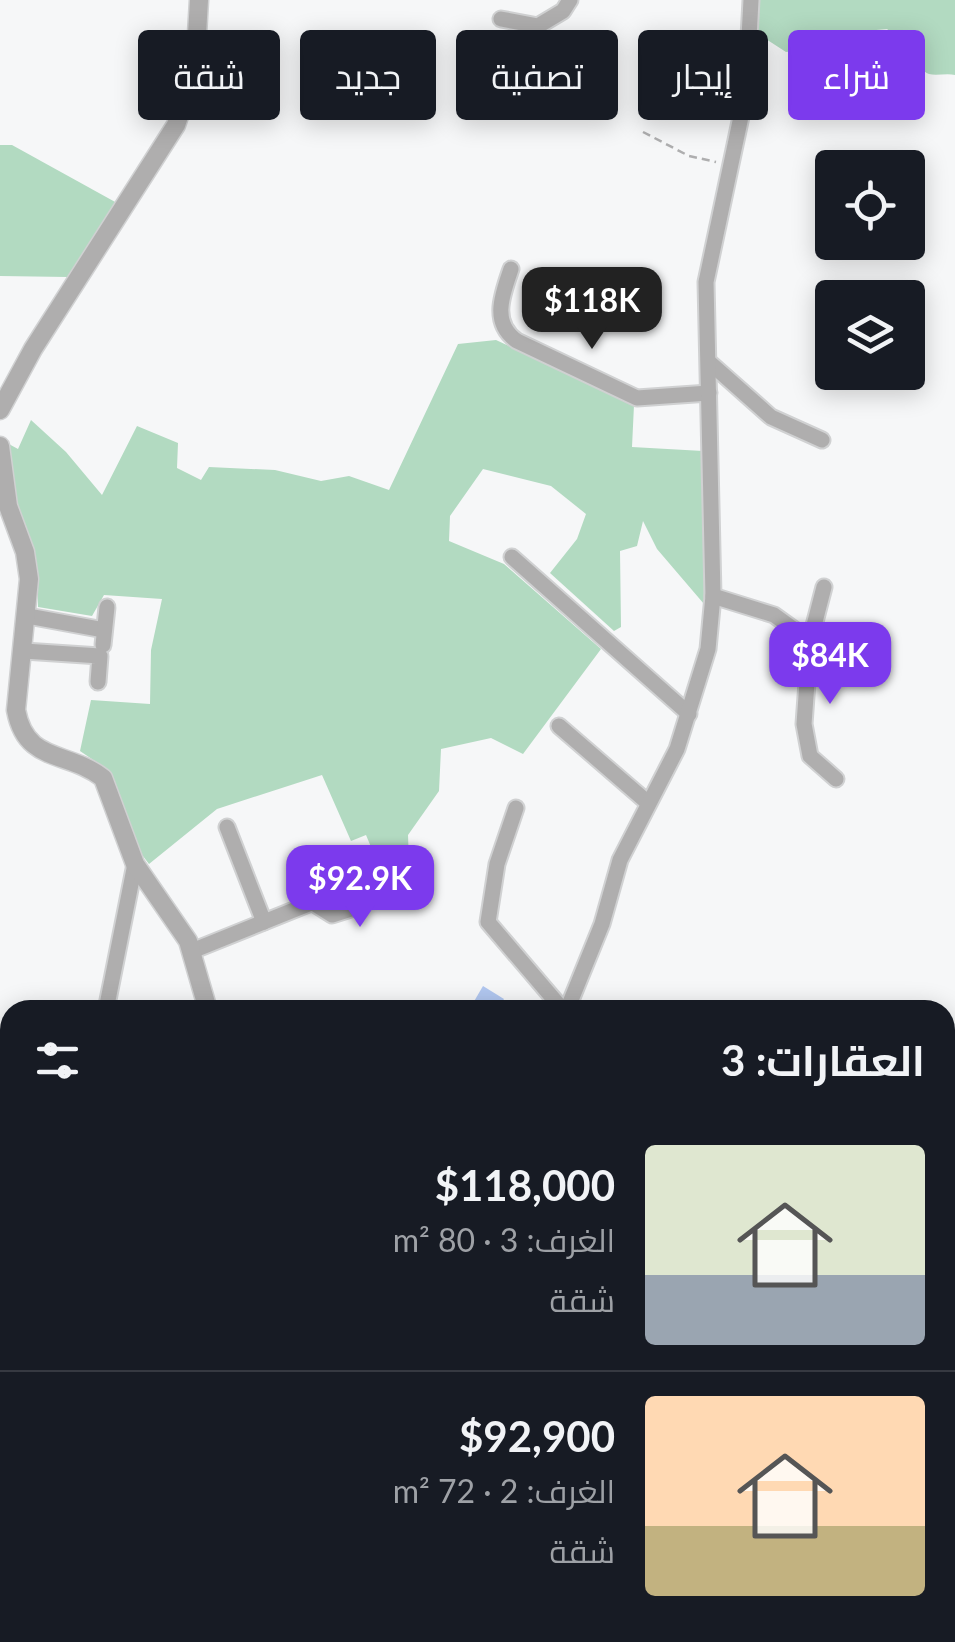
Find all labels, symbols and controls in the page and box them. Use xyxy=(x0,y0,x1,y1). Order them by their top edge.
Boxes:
chip: شقة xyxy=(138,30,280,120)
chip: جديد xyxy=(300,30,436,120)
chip: تصفية xyxy=(456,30,618,120)
chip: إيجار xyxy=(638,30,768,120)
chip: شراء xyxy=(788,30,925,120)
map controls xyxy=(815,150,925,390)
button: locate xyxy=(815,150,925,260)
pin: $118K xyxy=(522,267,662,352)
text: $118K xyxy=(544,280,640,319)
button: layers xyxy=(815,280,925,390)
pin: $84K xyxy=(771,622,889,707)
text: $84K xyxy=(791,635,869,674)
pin: $92.9K xyxy=(279,845,441,930)
text: $92.9K xyxy=(308,858,412,897)
icon: filters xyxy=(30,1033,85,1088)
text: العقارات: 3 xyxy=(721,1035,925,1085)
text: $118,000 xyxy=(435,1160,615,1210)
icon: home xyxy=(725,1185,845,1305)
text: الغرف: 3 · 80 m² xyxy=(393,1220,615,1259)
text: شقة xyxy=(550,1280,615,1319)
text: $92,900 xyxy=(459,1411,615,1461)
icon: home xyxy=(725,1436,845,1556)
text: الغرف: 2 · 72 m² xyxy=(393,1471,615,1510)
text: شقة xyxy=(550,1531,615,1570)

